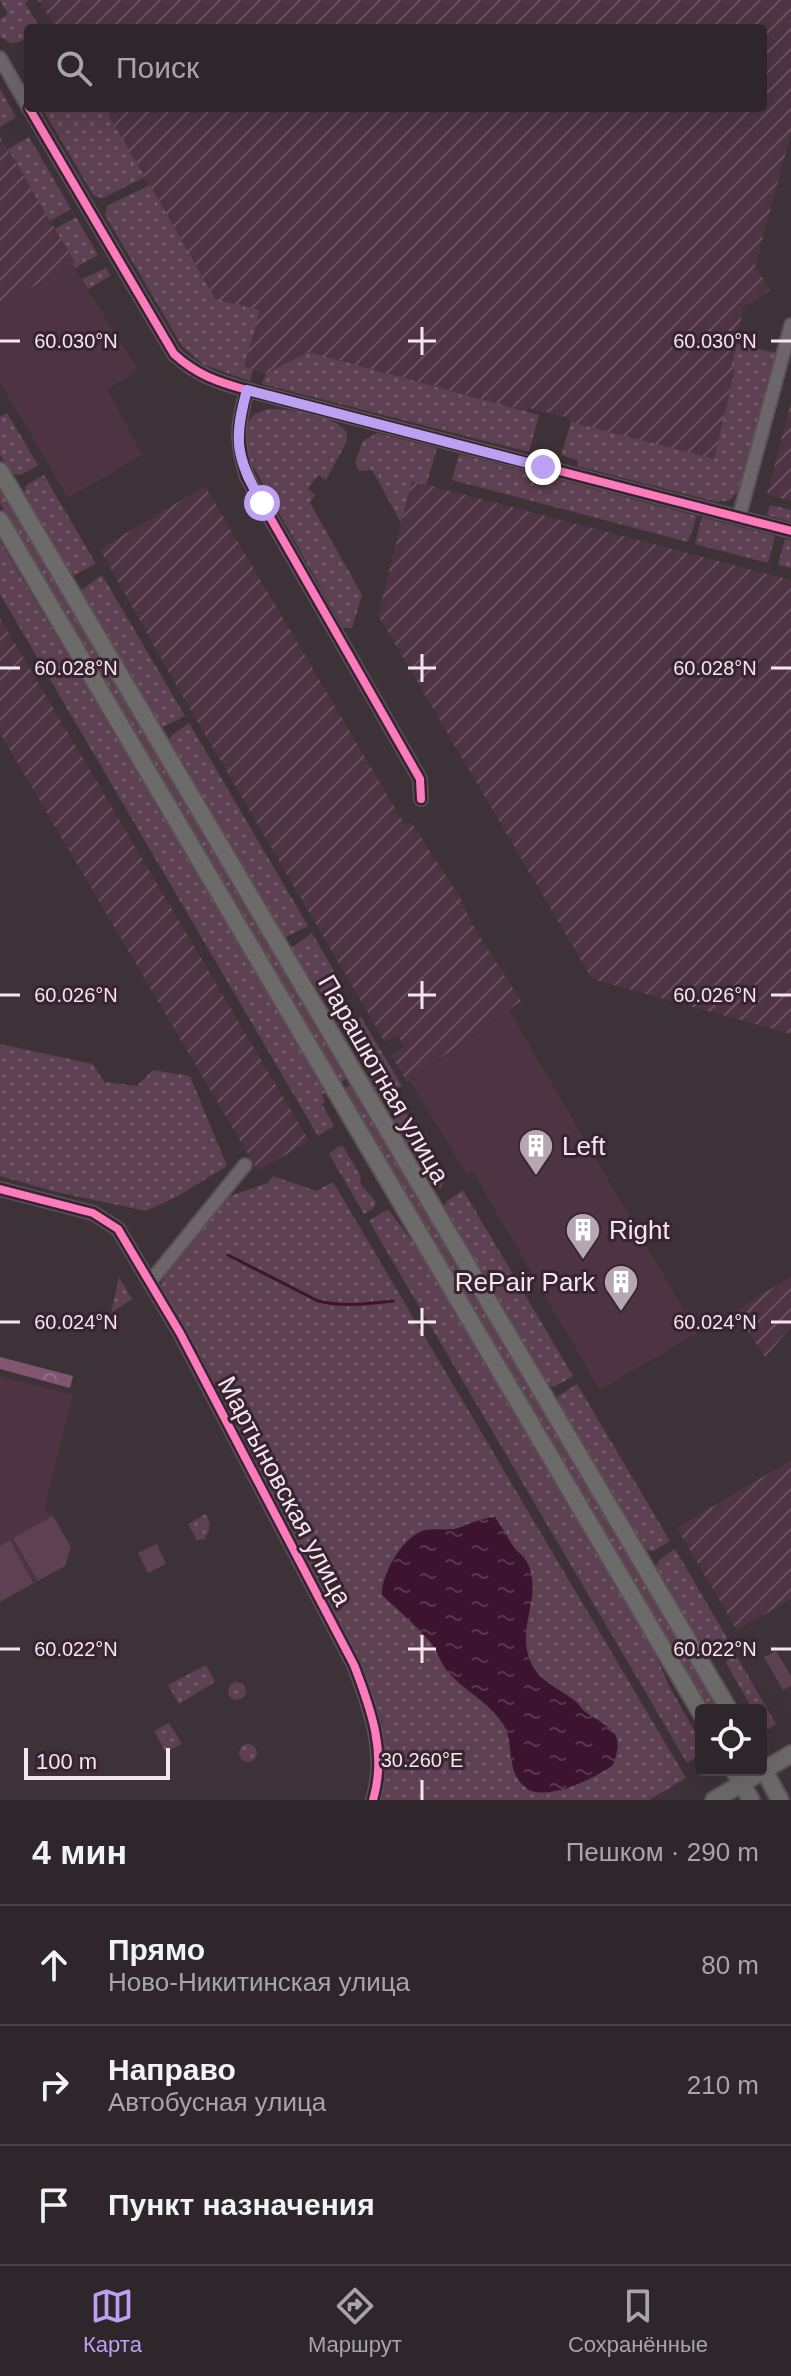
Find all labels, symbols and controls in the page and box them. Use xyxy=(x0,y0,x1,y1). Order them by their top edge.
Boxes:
search box xyxy=(24,24,767,112)
icon: search xyxy=(52,46,96,90)
text: Поиск xyxy=(116,51,199,84)
text: 60.030°N xyxy=(34,330,118,352)
text: 60.030°N xyxy=(673,330,757,352)
route end xyxy=(525,449,561,485)
route start xyxy=(244,485,280,521)
text: 60.028°N xyxy=(34,657,118,679)
text: 60.028°N xyxy=(673,657,757,679)
street label: Парашютная улица xyxy=(312,970,456,1189)
text: 60.026°N xyxy=(34,984,118,1006)
text: 60.026°N xyxy=(673,984,757,1006)
building icon: Left xyxy=(517,1127,555,1177)
place label: Left xyxy=(562,1131,606,1161)
building icon: Right xyxy=(564,1211,602,1261)
place label: Right xyxy=(609,1215,670,1245)
building icon: RePair Park xyxy=(602,1263,640,1313)
place label: RePair Park xyxy=(455,1267,596,1297)
text: 60.024°N xyxy=(34,1311,118,1333)
text: 60.024°N xyxy=(673,1311,757,1333)
street label: Мартыновская улица xyxy=(212,1371,358,1611)
text: 60.022°N xyxy=(34,1638,118,1660)
text: 60.022°N xyxy=(673,1638,757,1660)
map controls xyxy=(695,1704,767,1776)
button: locate xyxy=(695,1704,767,1776)
scale bar xyxy=(24,1744,170,1780)
text: 100 m xyxy=(36,1749,97,1774)
text: 30.260°E xyxy=(381,1749,463,1771)
text: 4 мин xyxy=(32,1833,127,1871)
text: Пешком · 290 m xyxy=(566,1837,759,1867)
text: Прямо xyxy=(108,1933,205,1966)
icon: ahead xyxy=(32,1943,76,1987)
text: 80 m xyxy=(701,1950,759,1980)
text: Ново-Никитинская улица xyxy=(108,1967,410,1997)
text: Направо xyxy=(108,2053,236,2086)
icon: right xyxy=(32,2063,76,2107)
text: 210 m xyxy=(687,2070,759,2100)
text: Автобусная улица xyxy=(108,2087,326,2117)
icon: arrive xyxy=(32,2183,76,2227)
text: Пункт назначения xyxy=(108,2188,375,2221)
tab: Карта xyxy=(83,2284,142,2358)
tab: Маршрут xyxy=(308,2284,402,2358)
tab: Сохранённые xyxy=(568,2284,708,2358)

